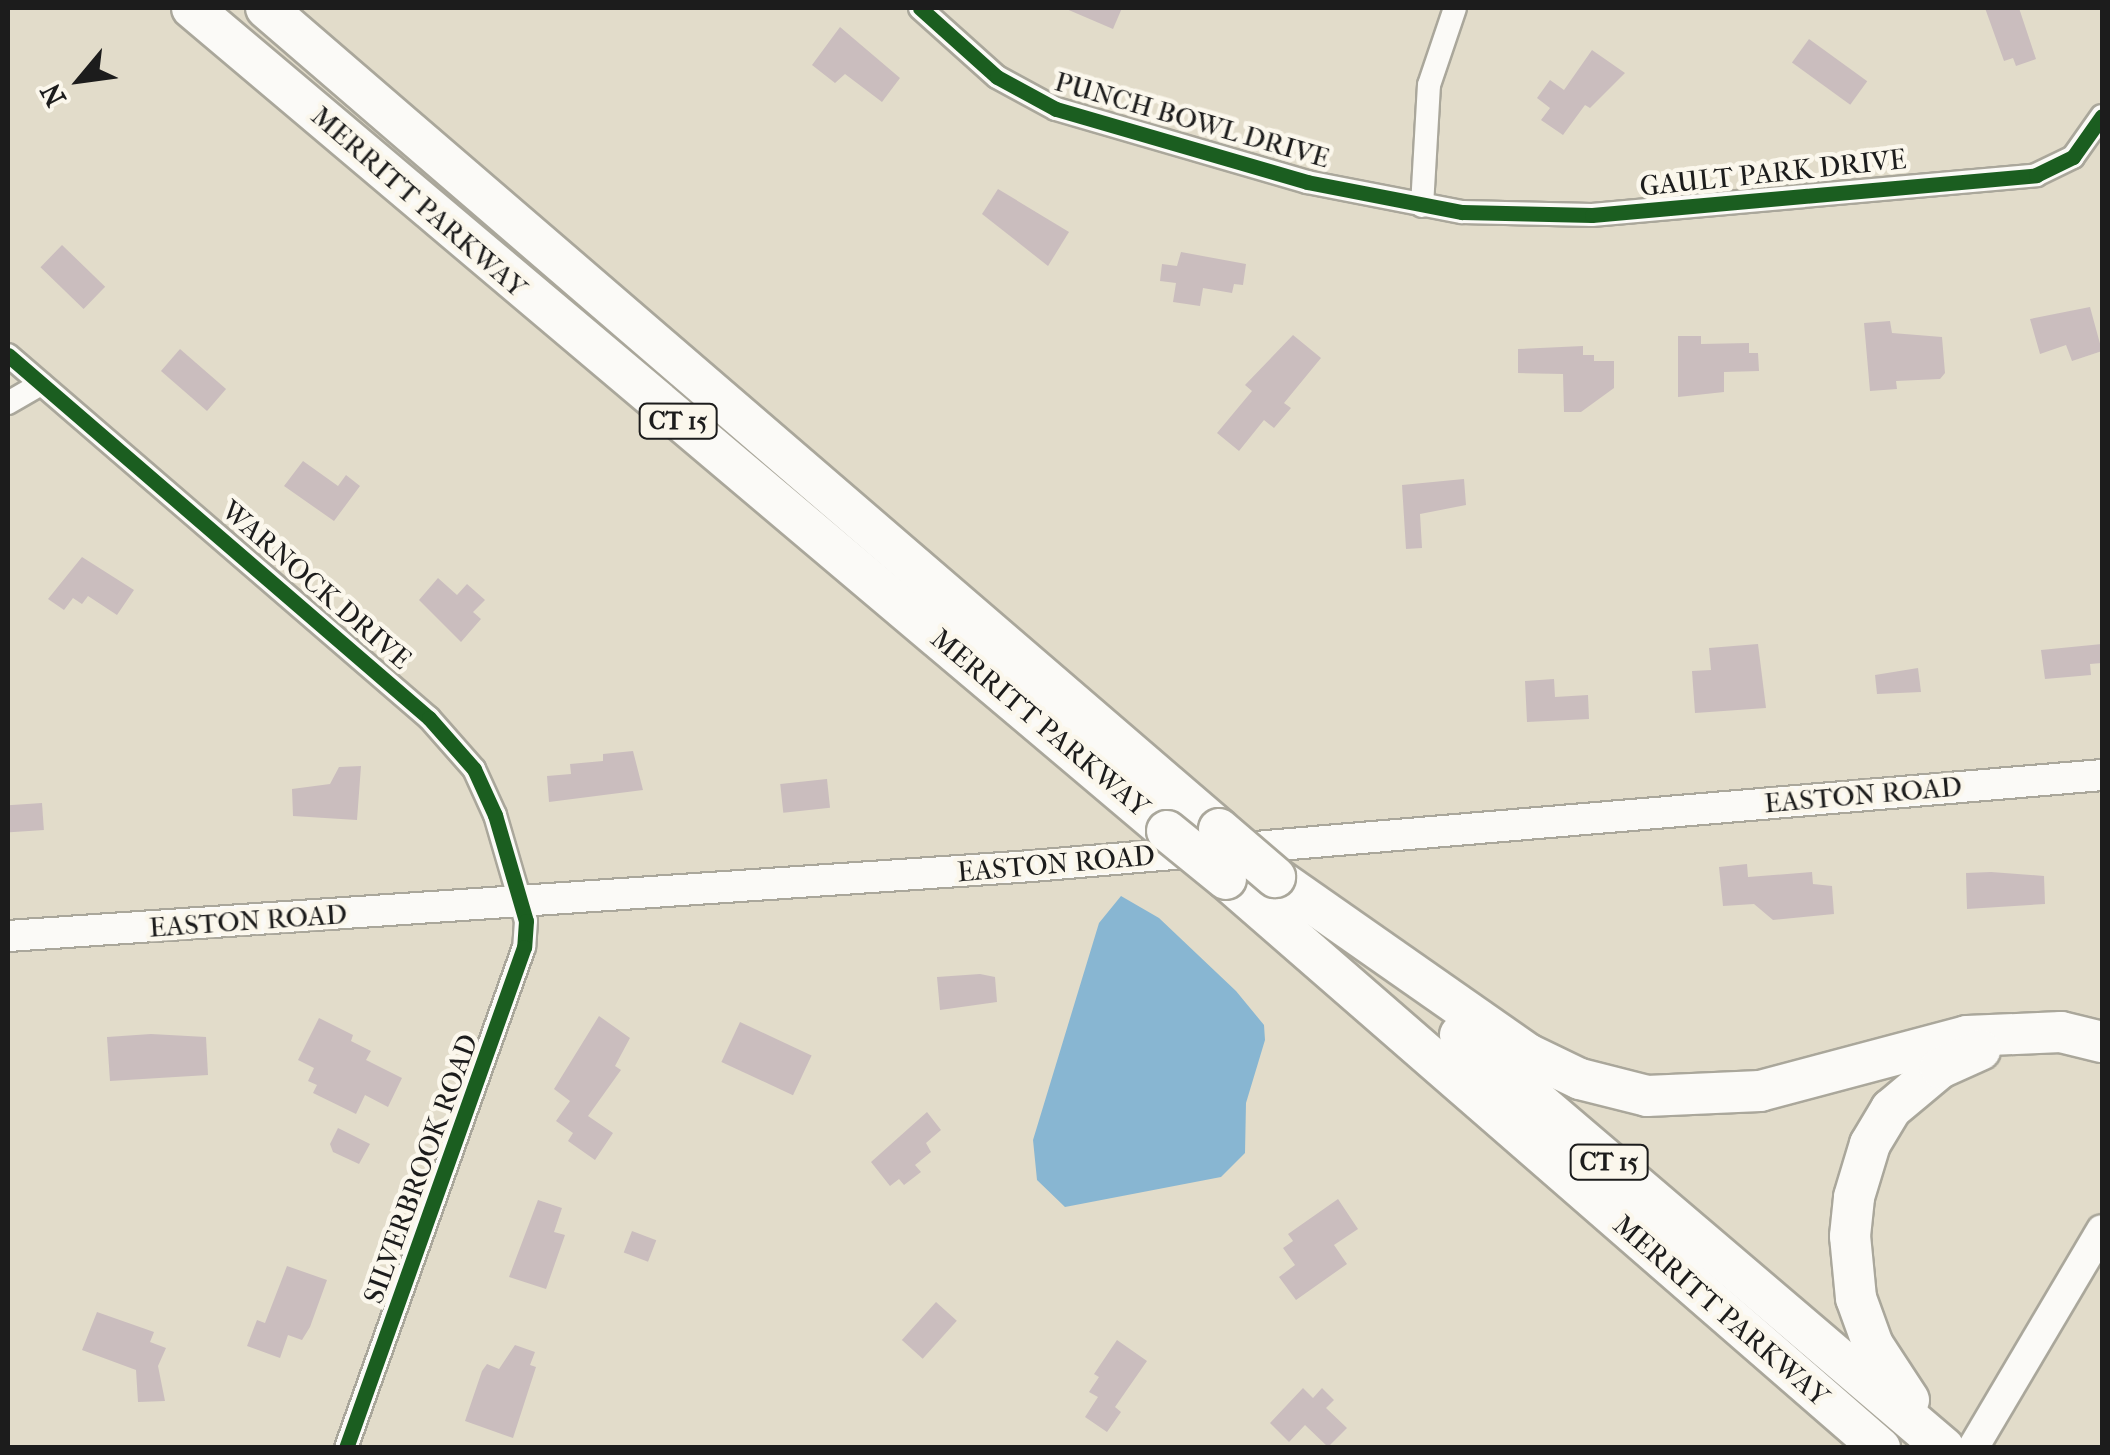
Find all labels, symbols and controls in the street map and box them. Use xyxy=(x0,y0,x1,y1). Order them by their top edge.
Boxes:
north arrow xyxy=(30,30,130,130)
street label: PUNCH BOWL DRIVE xyxy=(1051,65,1333,175)
text: N xyxy=(34,77,73,112)
street label: MERRITT PARKWAY xyxy=(304,99,534,305)
street label: GAULT PARK DRIVE xyxy=(1638,142,1908,204)
road number: CT 15 xyxy=(638,401,718,441)
street label: WARNOCK DRIVE xyxy=(214,494,418,676)
street label: MERRITT PARKWAY xyxy=(924,622,1156,824)
street label: EASTON ROAD xyxy=(1763,770,1963,820)
street label: EASTON ROAD xyxy=(956,839,1156,889)
street label: EASTON ROAD xyxy=(148,897,348,945)
street label: SILVERBROOK ROAD xyxy=(357,1030,485,1308)
road number: CT 15 xyxy=(1569,1142,1649,1182)
street label: MERRITT PARKWAY xyxy=(1606,1208,1836,1414)

